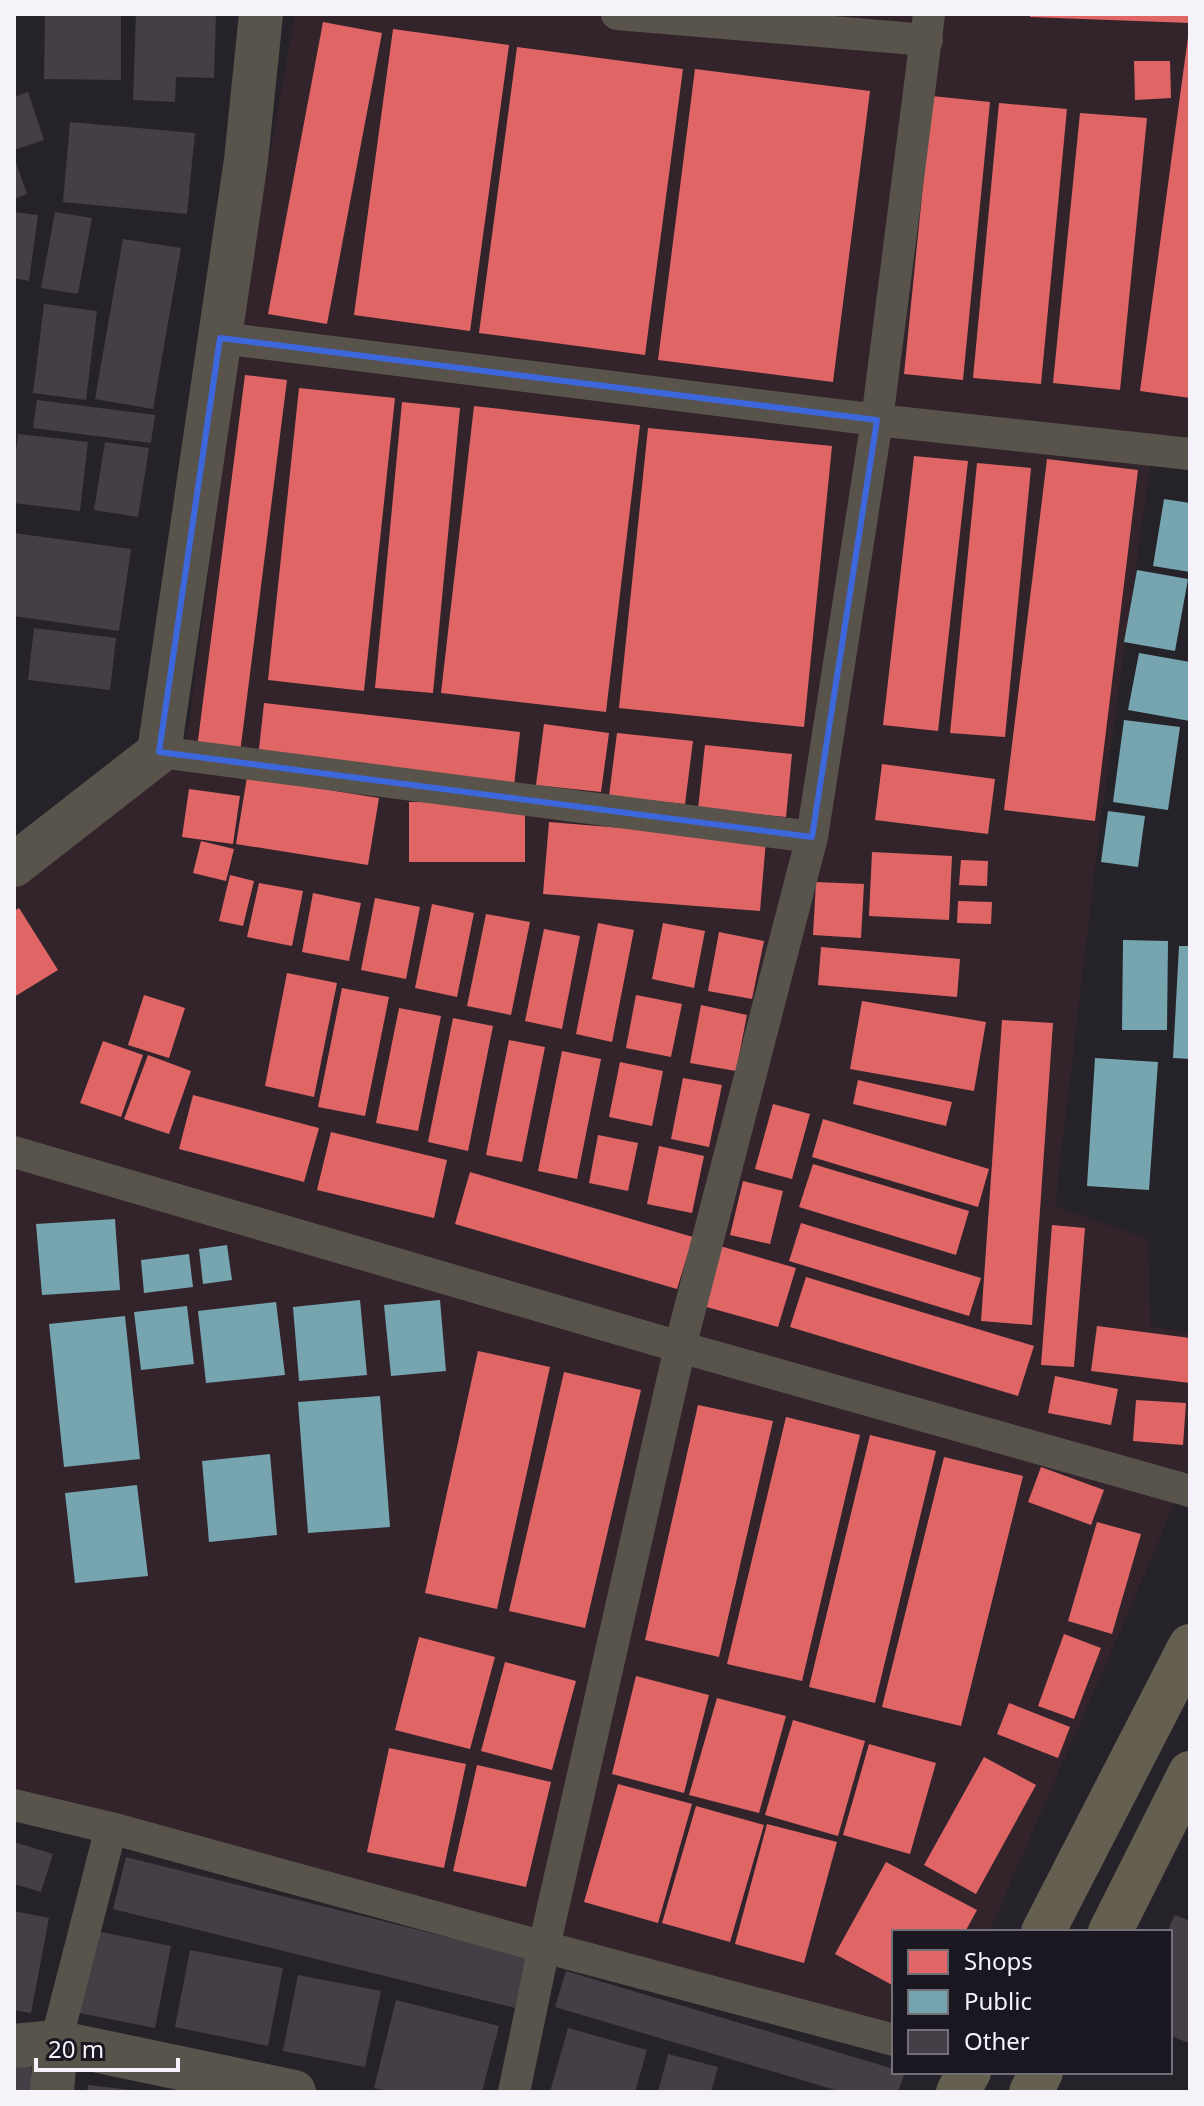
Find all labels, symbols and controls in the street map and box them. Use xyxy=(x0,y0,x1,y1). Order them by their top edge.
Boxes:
legend xyxy=(892,1930,1172,2074)
text: Shops xyxy=(964,1944,1033,1977)
text: Public xyxy=(964,1984,1032,2017)
scale bar xyxy=(36,2022,178,2072)
text: Other xyxy=(964,2024,1030,2057)
text: 20 m xyxy=(48,2032,104,2065)

